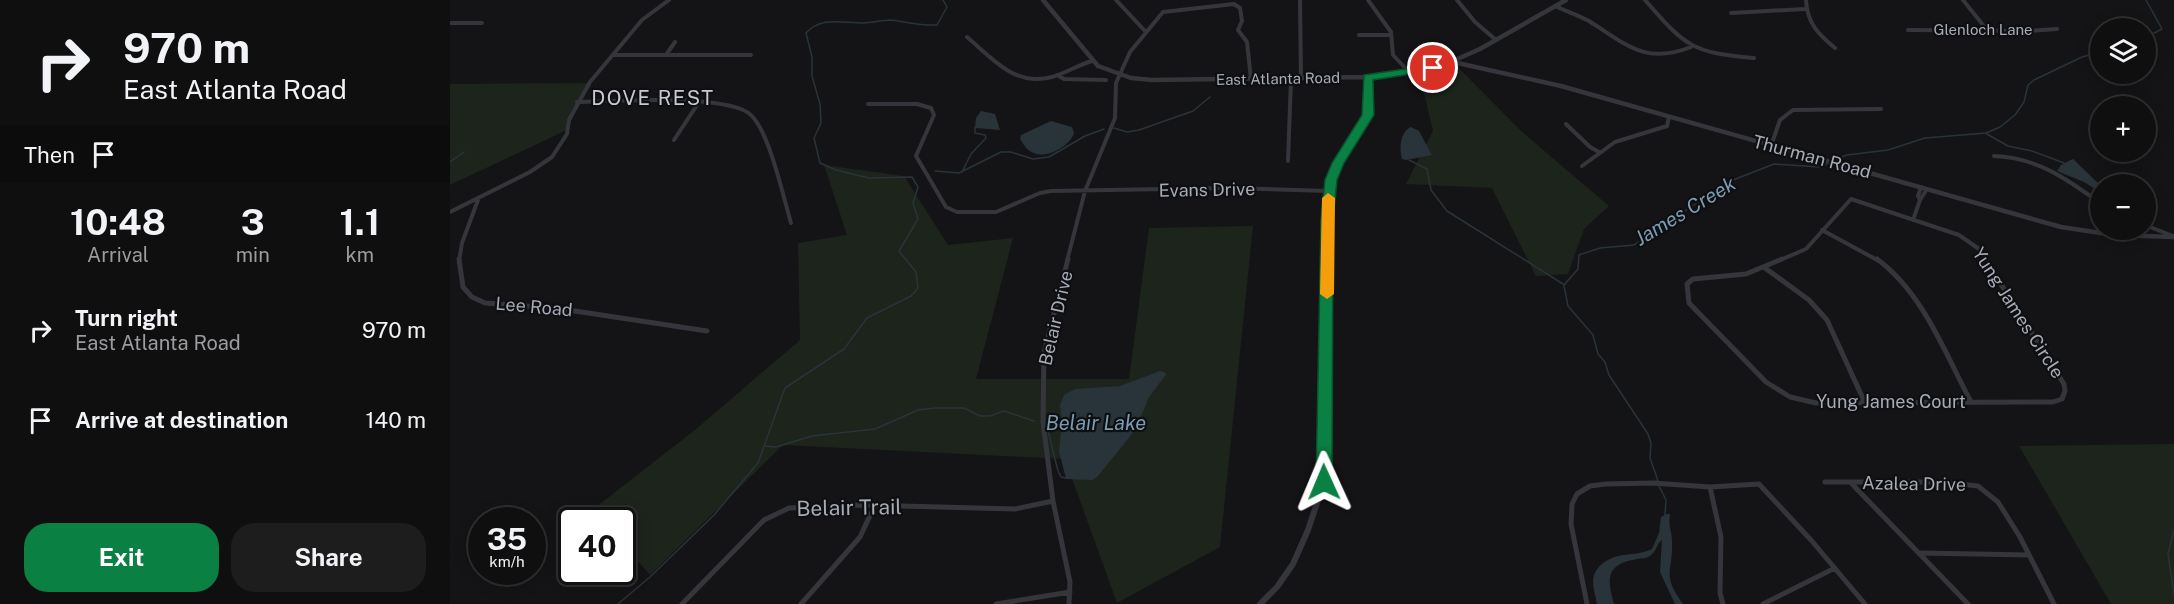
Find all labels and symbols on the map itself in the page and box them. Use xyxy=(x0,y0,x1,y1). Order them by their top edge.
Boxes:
street label: Glenloch Lane xyxy=(1933,21,2033,38)
pin xyxy=(1407,42,1458,93)
street label: East Atlanta Road xyxy=(1216,69,1340,88)
district label: DOVE REST xyxy=(591,86,715,110)
street label: Thurman Road xyxy=(1751,131,1874,182)
water label: James Creek xyxy=(1630,171,1740,251)
street label: Evans Drive xyxy=(1159,178,1255,201)
street label: Yung James Circle xyxy=(1968,244,2068,382)
street label: Belair Drive xyxy=(1034,268,1077,367)
street label: Lee Road xyxy=(495,293,573,320)
street label: Yung James Court xyxy=(1816,391,1966,412)
water label: Belair Lake xyxy=(1046,411,1146,435)
position arrow xyxy=(1292,450,1356,514)
street label: Azalea Drive xyxy=(1862,472,1966,495)
street label: Belair Trail xyxy=(796,494,902,521)
speed limit sign: 40 xyxy=(558,507,636,585)

